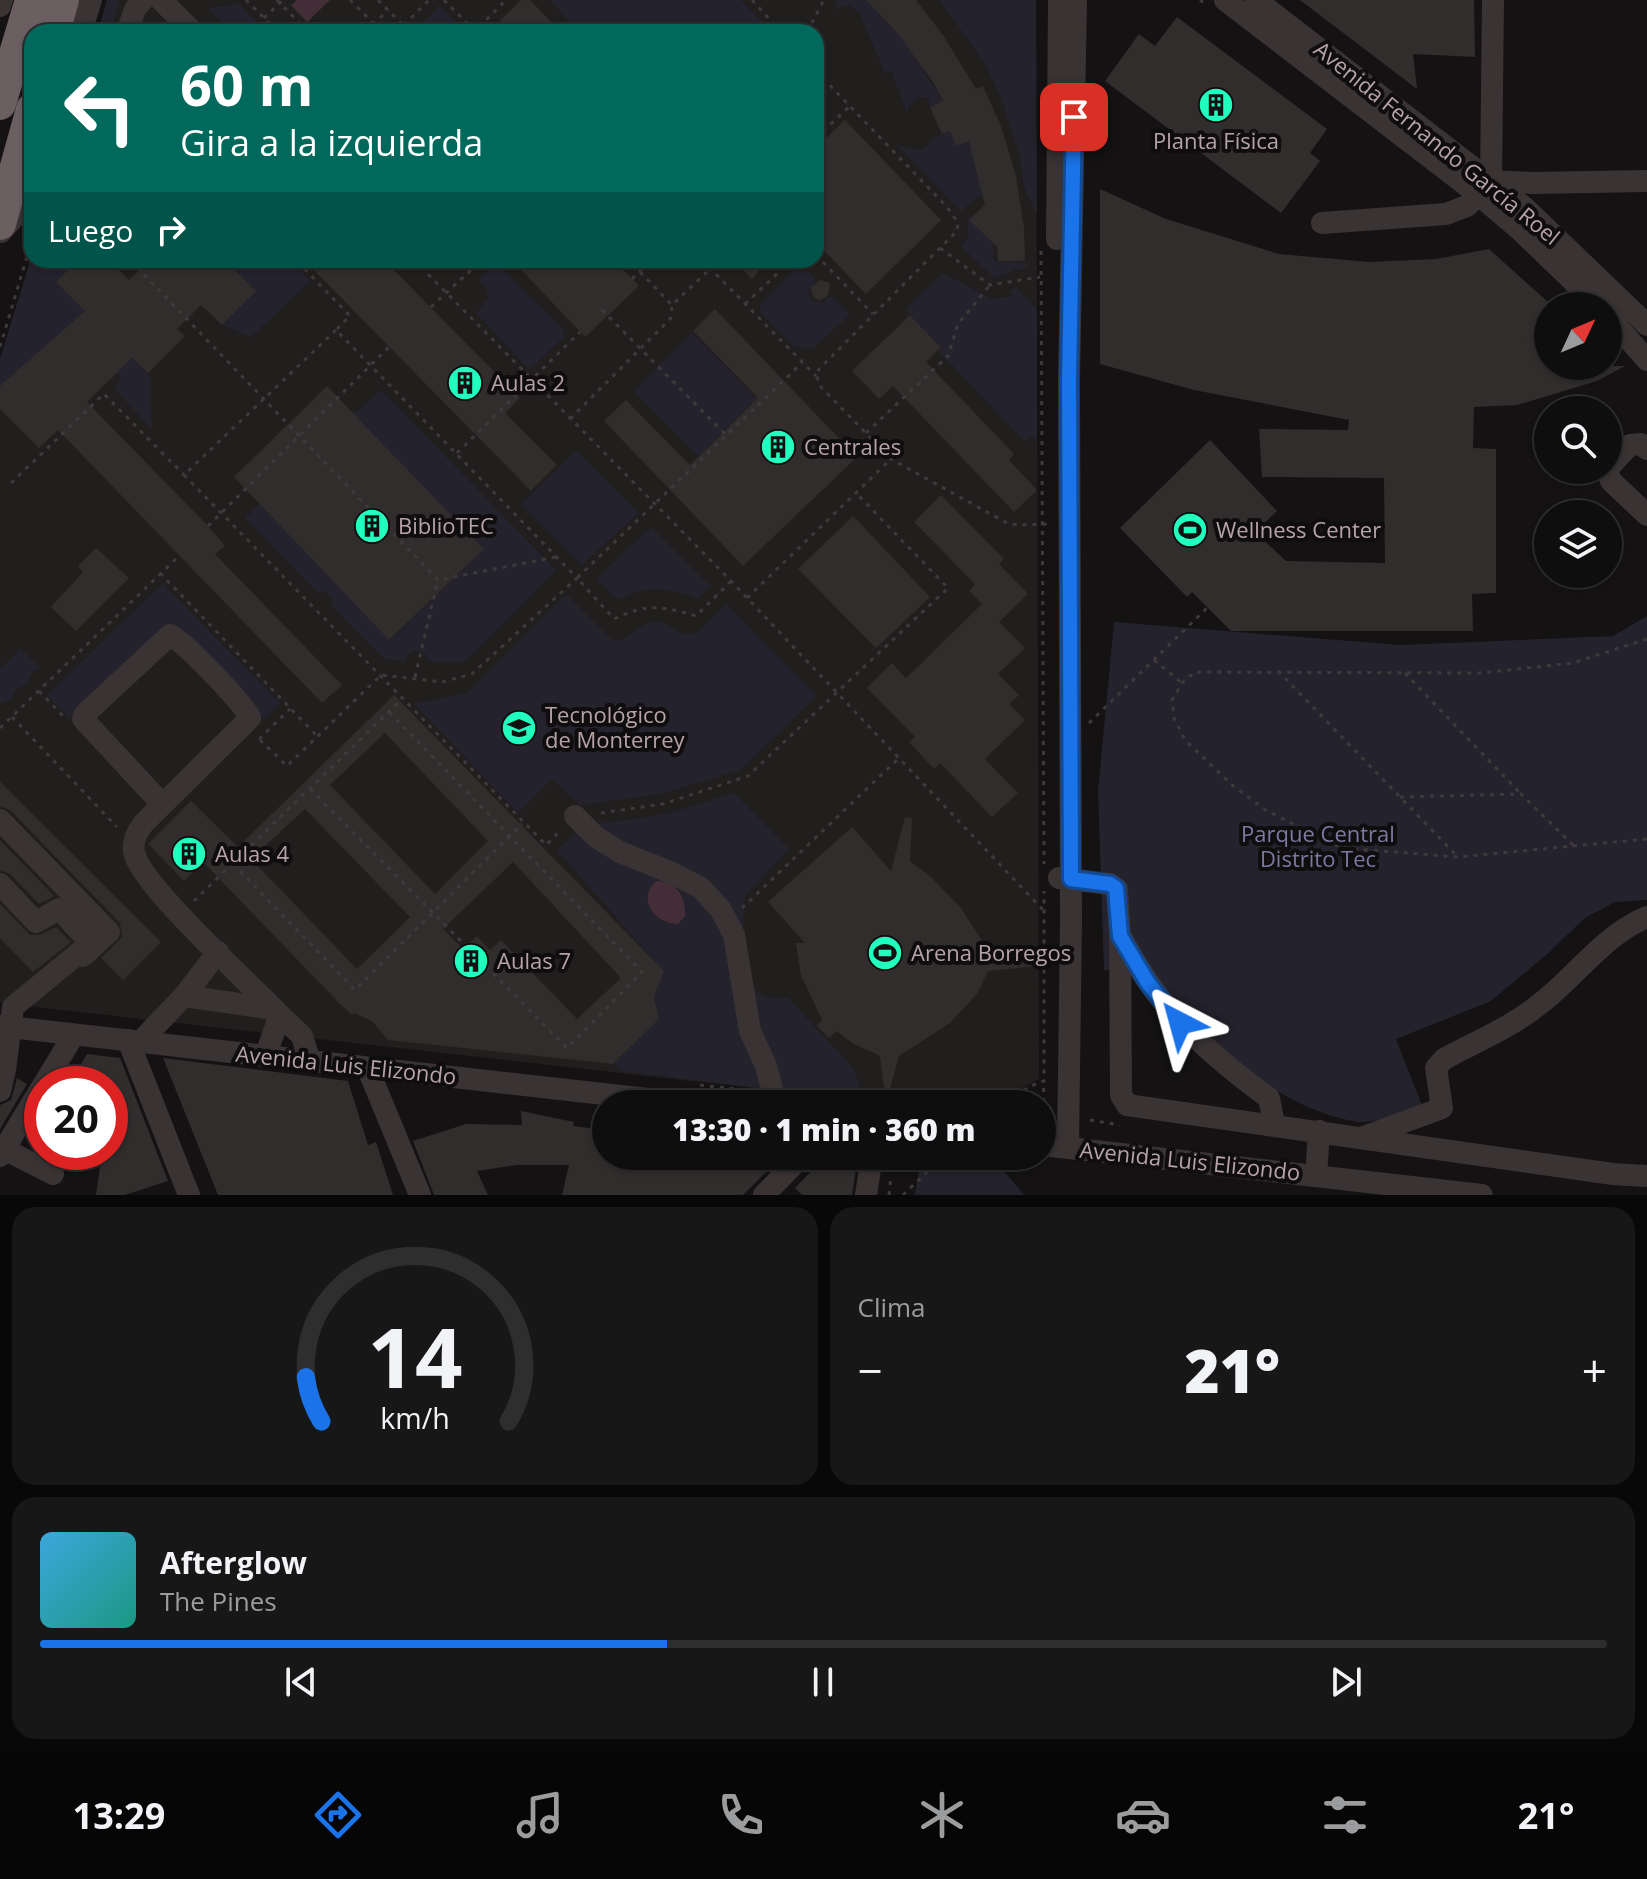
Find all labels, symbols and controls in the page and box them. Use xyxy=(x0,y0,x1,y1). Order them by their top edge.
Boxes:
street label: Avenida Fernando García Roel xyxy=(1309,34,1567,251)
text: 60 m xyxy=(180,46,314,122)
icon: left xyxy=(48,56,152,160)
pin xyxy=(1040,83,1108,151)
building icon: Planta Física xyxy=(1197,86,1235,124)
icon: arrive xyxy=(1052,95,1096,139)
text: Gira a la izquierda xyxy=(180,118,483,167)
place label: Planta Física xyxy=(1153,125,1279,155)
icon: right xyxy=(149,208,193,252)
text: Luego xyxy=(48,210,133,251)
north arrow xyxy=(1534,292,1622,380)
map controls xyxy=(1534,292,1622,588)
building icon: Aulas 2 xyxy=(446,364,484,402)
place label: Aulas 2 xyxy=(491,367,565,397)
button: search xyxy=(1534,396,1622,484)
building icon: Centrales xyxy=(759,428,797,466)
place label: Centrales xyxy=(804,431,901,461)
button: layers xyxy=(1534,500,1622,588)
building icon: BiblioTEC xyxy=(353,507,391,545)
place label: BiblioTEC xyxy=(398,510,494,540)
sports icon: Wellness Center xyxy=(1171,511,1209,549)
place label: Wellness Center xyxy=(1216,514,1381,544)
place label: Tecnológico de Monterrey xyxy=(545,699,686,754)
school or university icon: Tecnológico de Monterrey xyxy=(500,709,538,747)
park label: Parque Central Distrito Tec xyxy=(1241,818,1395,873)
building icon: Aulas 4 xyxy=(170,835,208,873)
place label: Aulas 4 xyxy=(215,838,289,868)
sports icon: Arena Borregos xyxy=(866,934,904,972)
place label: Arena Borregos xyxy=(911,937,1071,967)
building icon: Aulas 7 xyxy=(452,942,490,980)
place label: Aulas 7 xyxy=(497,945,571,975)
position arrow xyxy=(1138,981,1222,1065)
street label: Avenida Luis Elizondo xyxy=(234,1038,458,1090)
speed limit sign: 20 xyxy=(24,1066,128,1170)
text: 13:30 · 1 min · 360 m xyxy=(672,1109,976,1150)
street label: Avenida Luis Elizondo xyxy=(1078,1134,1302,1186)
text: Clima xyxy=(858,1289,926,1325)
text: 14 xyxy=(367,1299,462,1412)
text: 21° xyxy=(1184,1329,1280,1411)
text: − xyxy=(858,1340,883,1400)
text: + xyxy=(1582,1340,1607,1400)
text: km/h xyxy=(380,1398,449,1437)
text: Afterglow xyxy=(160,1542,307,1583)
text: The Pines xyxy=(160,1583,277,1619)
icon: previous xyxy=(279,1660,323,1704)
icon: pause xyxy=(801,1660,845,1704)
icon: next xyxy=(1324,1660,1368,1704)
icon: directions xyxy=(310,1787,366,1843)
icon: music xyxy=(512,1787,568,1843)
icon: phone xyxy=(713,1787,769,1843)
icon: climate xyxy=(914,1787,970,1843)
icon: car xyxy=(1115,1787,1171,1843)
icon: filters xyxy=(1317,1787,1373,1843)
text: 13:29 xyxy=(73,1791,165,1840)
text: 21° xyxy=(1518,1791,1574,1840)

